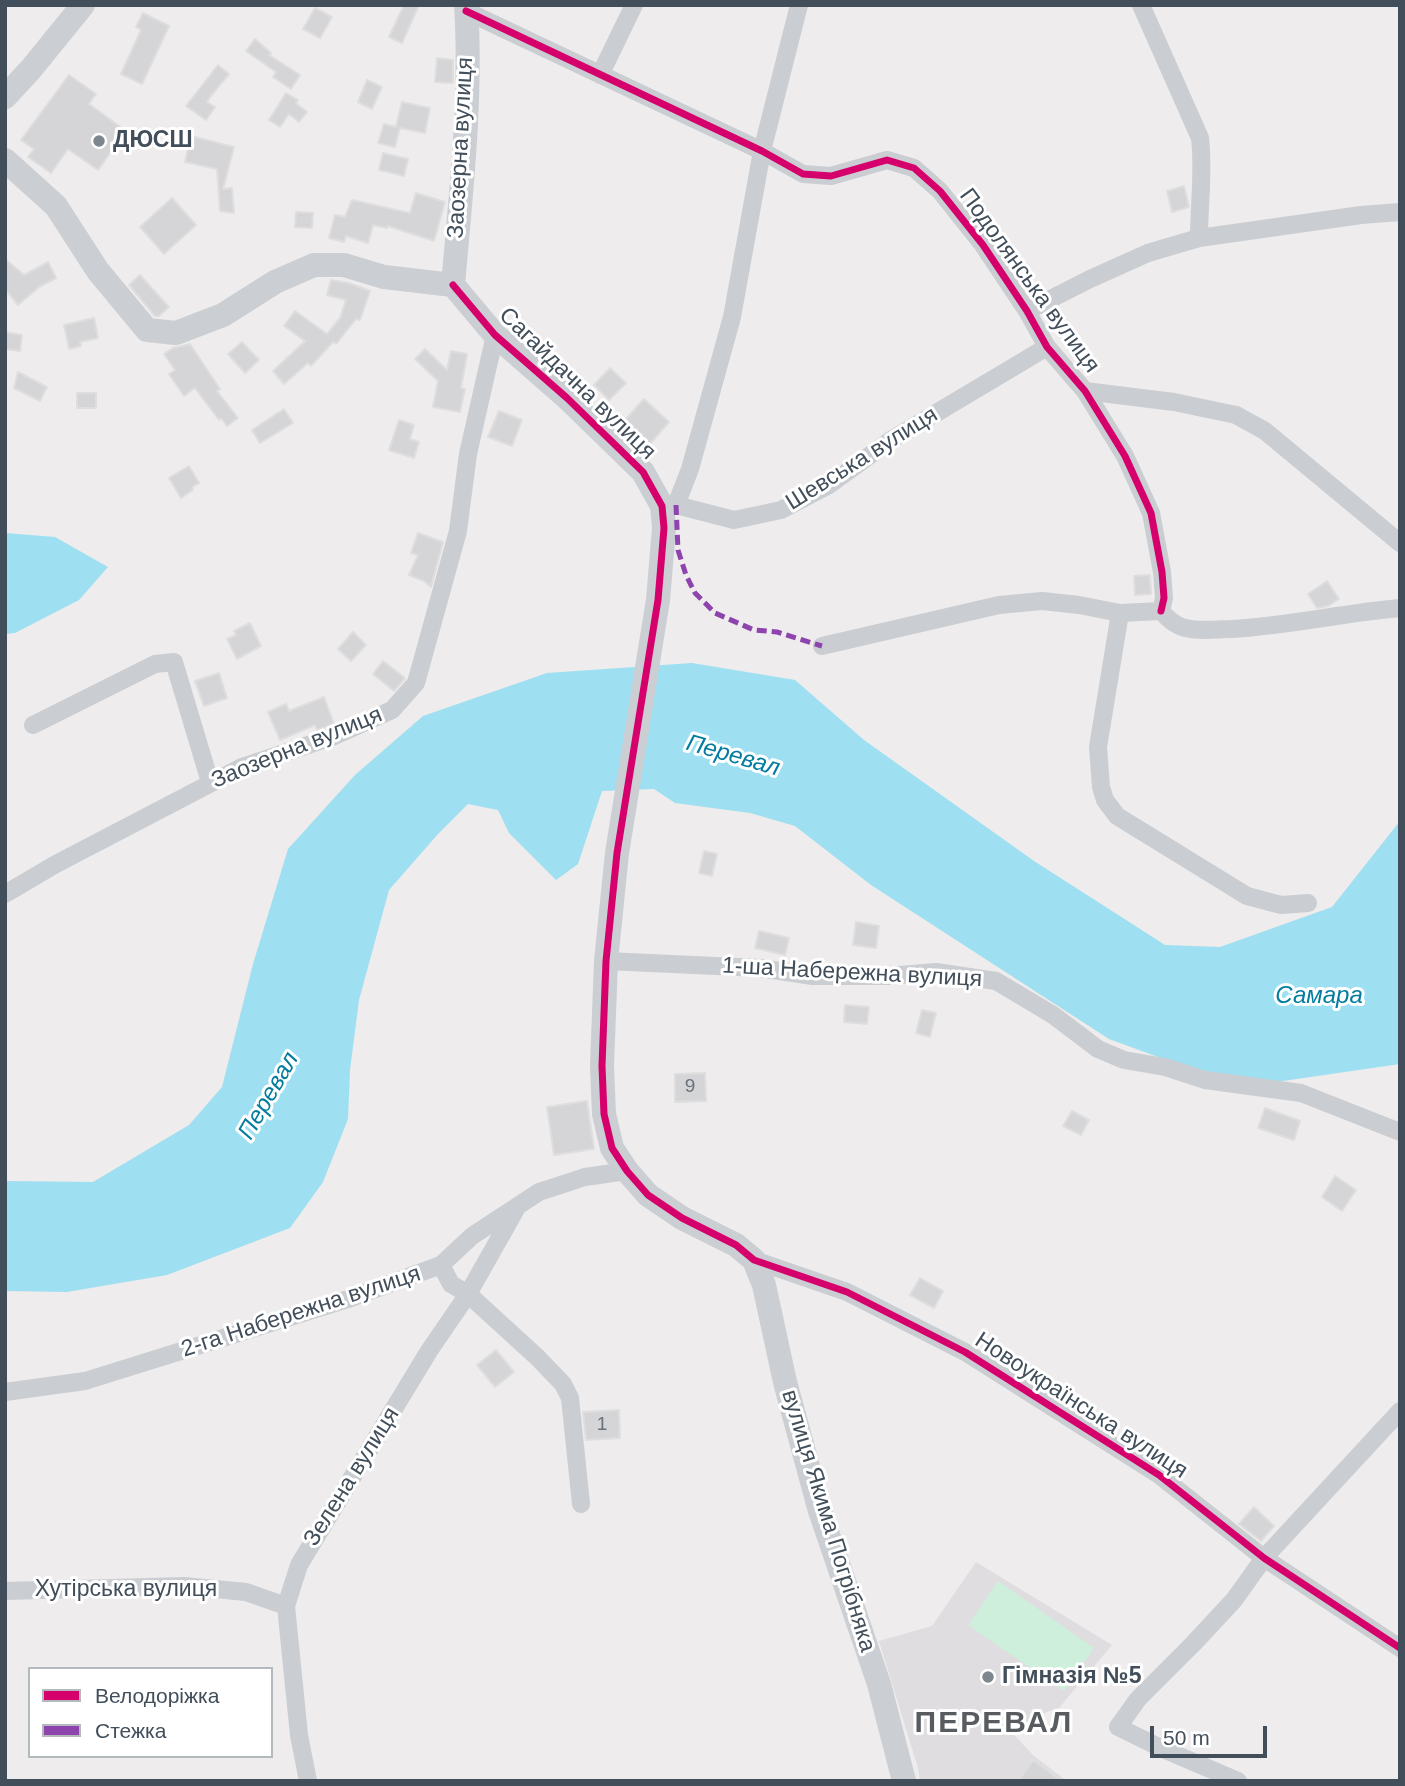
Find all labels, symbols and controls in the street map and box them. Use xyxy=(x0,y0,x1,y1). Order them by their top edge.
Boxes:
street label: Заозерна вулиця xyxy=(442,57,480,239)
place label: ДЮСШ xyxy=(113,127,193,155)
marker: ДЮСШ xyxy=(91,133,107,149)
street label: Подолянська вулиця xyxy=(953,184,1105,378)
street label: Сагайдачна вулиця xyxy=(493,302,661,466)
street label: Шевська вулиця xyxy=(781,401,943,517)
street label: Заозерна вулиця xyxy=(208,701,386,795)
water label: Перевал xyxy=(683,729,783,783)
street label: 1-ша Набережна вулиця xyxy=(721,952,983,994)
water label: Самара xyxy=(1275,982,1363,1010)
water label: Перевал xyxy=(233,1047,305,1145)
house number: 9 xyxy=(685,1076,695,1098)
street label: 2-га Набережна вулиця xyxy=(178,1260,424,1364)
street label: Новоукраїнська вулиця xyxy=(970,1327,1192,1485)
street label: вулиця Якима Погрібняка xyxy=(775,1387,881,1655)
street label: Зелена вулиця xyxy=(298,1402,406,1552)
house number: 1 xyxy=(597,1414,607,1436)
street label: Хутірська вулиця xyxy=(35,1576,217,1604)
place label: Гімназія №5 xyxy=(1002,1663,1141,1691)
legend xyxy=(28,1667,273,1758)
marker: Гімназія №5 xyxy=(980,1669,996,1685)
text: Велодоріжка xyxy=(95,1684,219,1707)
district label: ПЕРЕВАЛ xyxy=(915,1706,1073,1742)
scale bar xyxy=(1153,1712,1270,1756)
text: Стежка xyxy=(95,1719,166,1742)
text: 50 m xyxy=(1163,1726,1210,1749)

